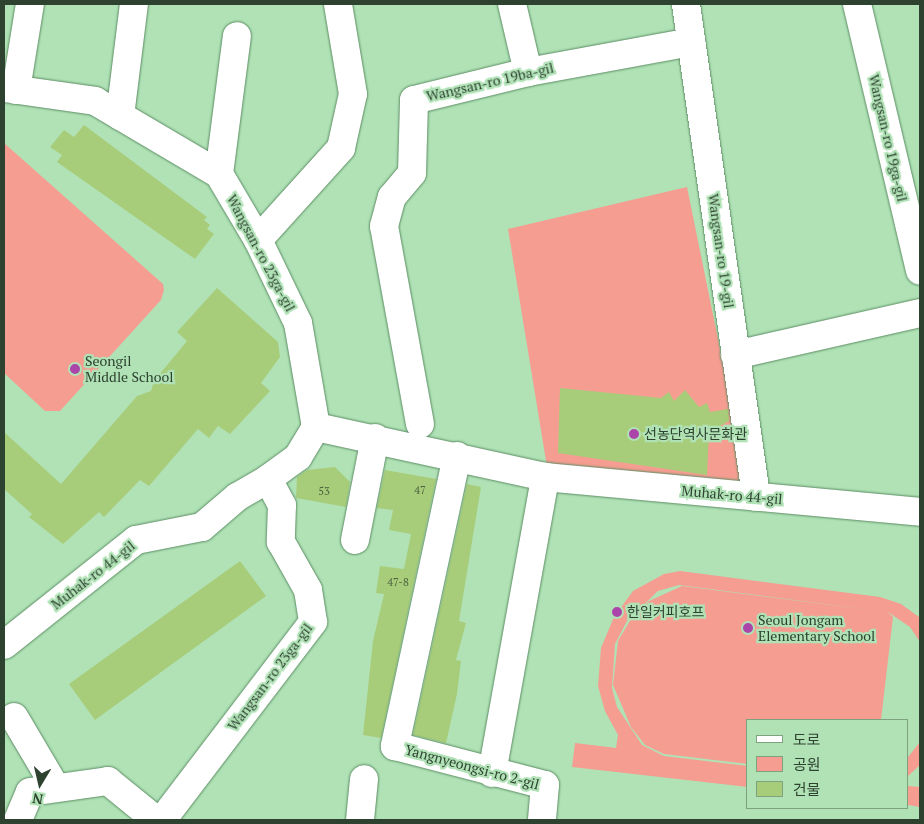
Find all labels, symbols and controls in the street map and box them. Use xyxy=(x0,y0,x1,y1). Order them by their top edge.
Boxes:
street label: Wangsan-ro 19ba-gil xyxy=(425,59,555,105)
street label: Wangsan-ro 19ga-gil xyxy=(865,73,911,203)
street label: Wangsan-ro 23ga-gil xyxy=(223,192,299,314)
street label: Wangsan-ro 19-gil xyxy=(705,193,737,309)
place label: Seongil Middle School xyxy=(85,353,173,386)
marker: Seongil Middle School xyxy=(69,363,81,375)
place label: 선농단역사문화관 xyxy=(644,426,747,442)
marker: 선농단역사문화관 xyxy=(628,428,640,440)
street label: Muhak-ro 44-gil xyxy=(681,482,783,508)
house number: 47 xyxy=(414,483,426,497)
house number: 53 xyxy=(318,484,330,498)
street label: Muhak-ro 44-gil xyxy=(48,537,138,613)
house number: 47-8 xyxy=(387,575,409,589)
place label: 한일커피호프 xyxy=(627,604,704,620)
marker: 한일커피호프 xyxy=(611,606,623,618)
place label: Seoul Jongam Elementary School xyxy=(758,612,875,644)
street label: Wangsan-ro 23ga-gil xyxy=(224,620,316,734)
marker: Seoul Jongam Elementary School xyxy=(742,622,754,634)
legend xyxy=(746,719,909,809)
text: 도로 xyxy=(793,729,821,749)
street label: Yangnyeongsi-ro 2-gil xyxy=(403,741,541,793)
text: 공원 xyxy=(793,754,821,774)
north arrow xyxy=(15,759,65,809)
text: 건물 xyxy=(793,779,821,799)
text: N xyxy=(31,789,44,810)

